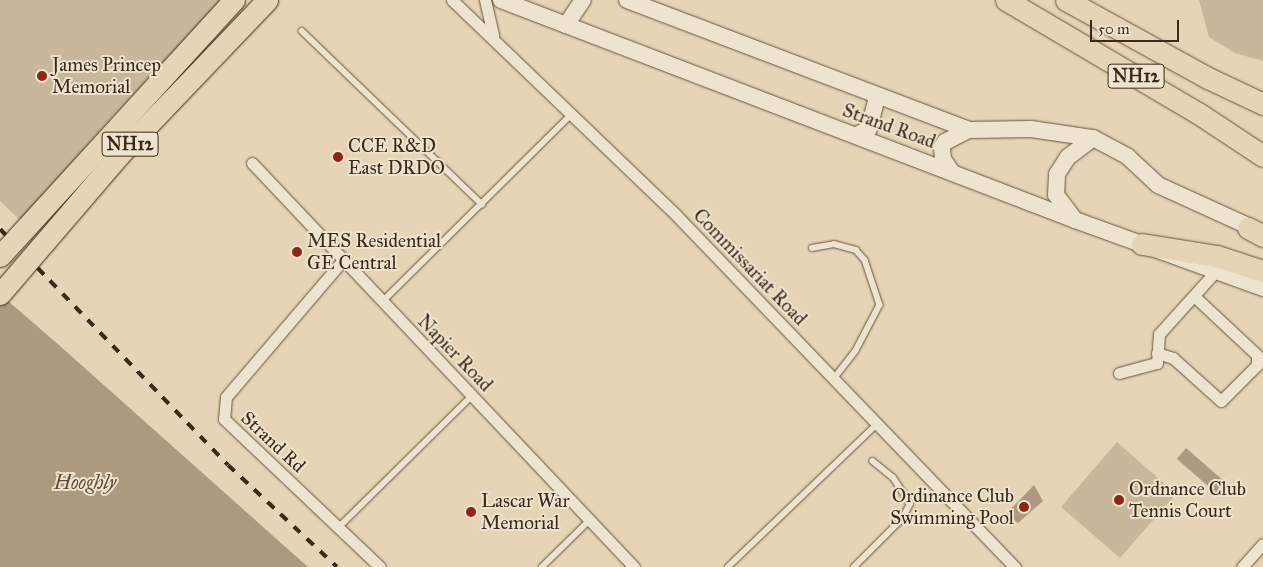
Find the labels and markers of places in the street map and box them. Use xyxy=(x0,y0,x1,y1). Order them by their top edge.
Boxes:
place label: James Princep Memorial xyxy=(52,54,161,98)
marker: James Princep Memorial xyxy=(36,70,48,82)
place label: CCE R&D East DRDO xyxy=(348,135,445,179)
marker: CCE R&D East DRDO xyxy=(332,151,344,163)
place label: MES Residential GE Central xyxy=(307,230,441,274)
marker: MES Residential GE Central xyxy=(291,246,303,258)
place label: Ordnance Club Tennis Court xyxy=(1129,478,1246,522)
place label: Ordinance Club Swimming Pool xyxy=(890,485,1014,529)
place label: Lascar War Memorial xyxy=(481,490,570,534)
marker: Ordnance Club Tennis Court xyxy=(1113,494,1125,506)
marker: Ordinance Club Swimming Pool xyxy=(1018,501,1030,513)
marker: Lascar War Memorial xyxy=(465,506,477,518)

